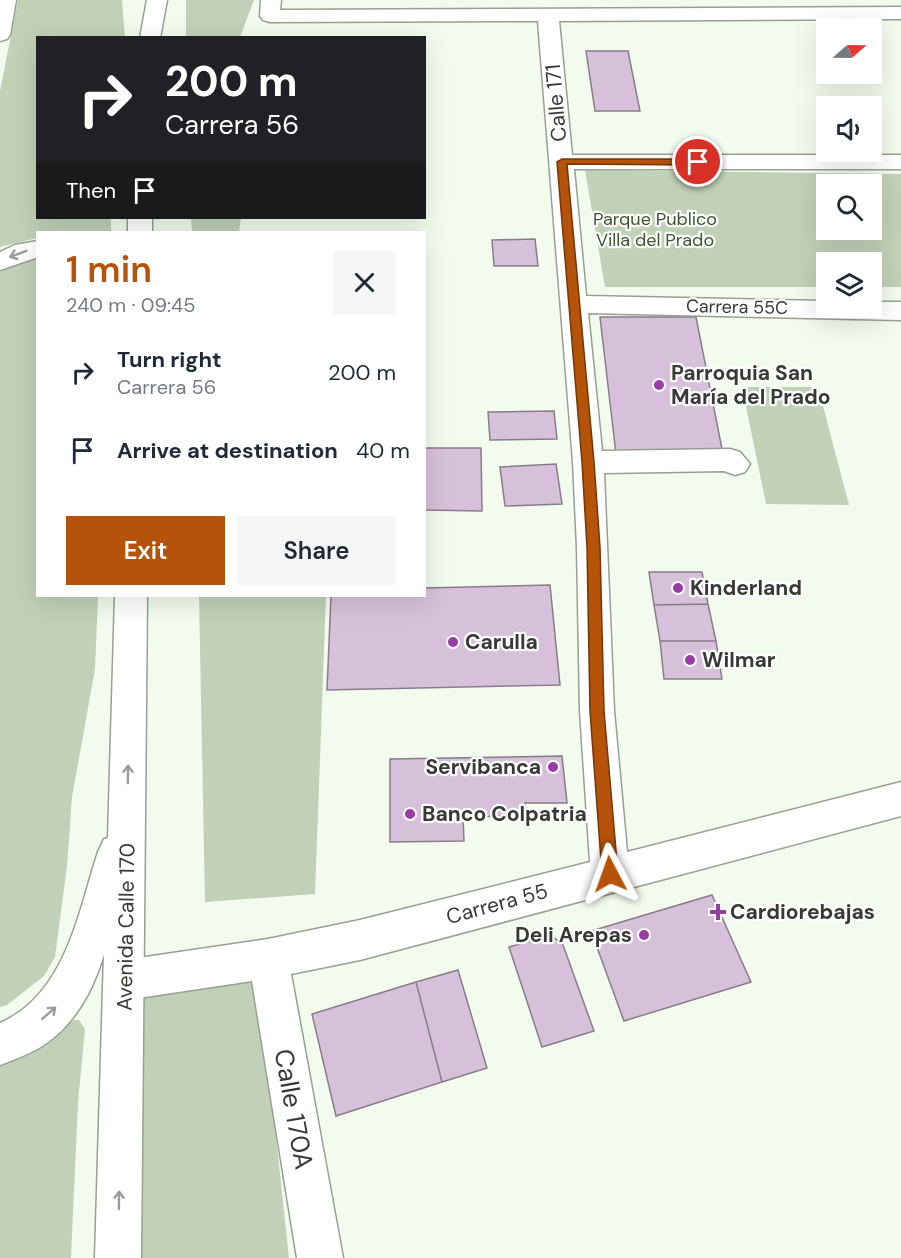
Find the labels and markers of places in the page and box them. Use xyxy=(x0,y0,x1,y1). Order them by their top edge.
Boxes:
pin xyxy=(672,136,723,187)
place label: Parroquia San María del Prado xyxy=(671,359,831,411)
marker: Parroquia San María del Prado xyxy=(652,378,666,392)
place label: Kinderland xyxy=(690,574,802,602)
marker: Kinderland xyxy=(671,581,685,595)
place label: Carulla xyxy=(465,628,538,656)
marker: Carulla xyxy=(446,635,460,649)
place label: Wilmar xyxy=(702,646,776,674)
marker: Wilmar xyxy=(683,653,697,667)
place label: Servibanca xyxy=(425,753,541,781)
marker: Servibanca xyxy=(546,760,560,774)
place label: Banco Colpatria xyxy=(422,800,587,828)
marker: Banco Colpatria xyxy=(403,807,417,821)
place label: Cardiorebajas xyxy=(730,898,875,926)
marker: Cardiorebajas xyxy=(711,905,725,919)
place label: Deli Arepas xyxy=(515,921,632,949)
marker: Deli Arepas xyxy=(637,928,651,942)

